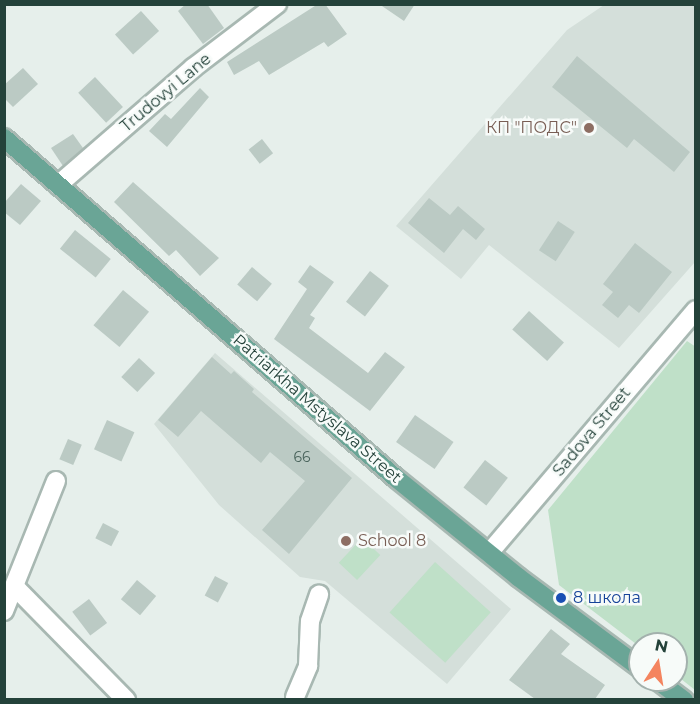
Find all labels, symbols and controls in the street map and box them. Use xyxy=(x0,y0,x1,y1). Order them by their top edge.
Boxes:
street label: Trudovyi Lane xyxy=(117,50,215,136)
place label: КП "ПОДС" xyxy=(486,118,577,138)
marker: КП "ПОДС" xyxy=(582,121,596,135)
street label: Patriarkha Mstyslava Street xyxy=(229,331,405,487)
street label: Sadova Street xyxy=(549,384,635,480)
house number: 66 xyxy=(293,449,311,465)
place label: School 8 xyxy=(358,531,426,551)
marker: School 8 xyxy=(339,534,353,548)
place label: 8 школа xyxy=(573,588,641,608)
marker: 8 школа xyxy=(554,591,568,605)
north arrow xyxy=(628,632,688,692)
text: N xyxy=(653,635,670,656)

